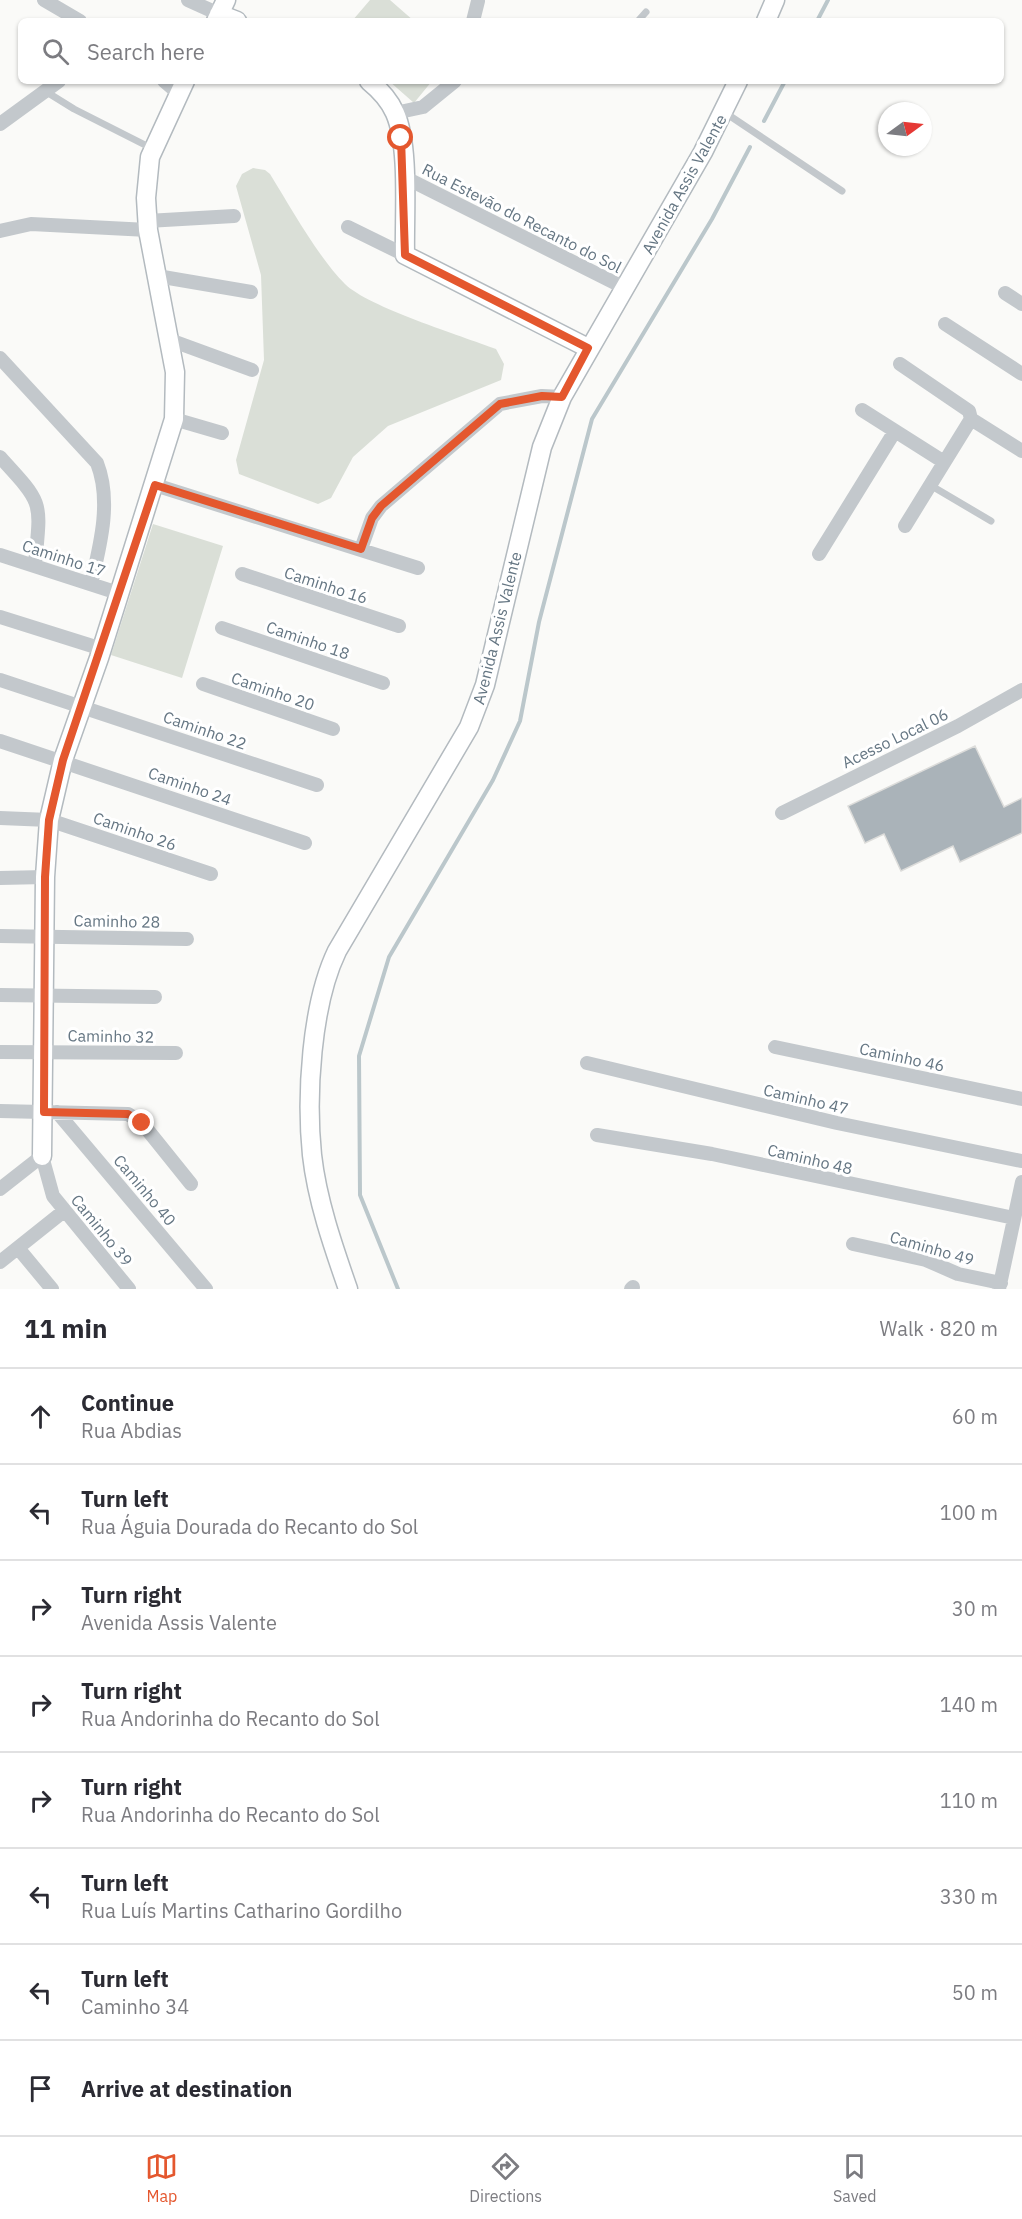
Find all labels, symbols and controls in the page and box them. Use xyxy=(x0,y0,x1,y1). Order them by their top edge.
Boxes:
search box xyxy=(18,18,1004,84)
icon: search xyxy=(39,35,72,68)
text: Search here xyxy=(87,37,205,66)
north arrow xyxy=(878,102,932,156)
street label: Avenida Assis Valente xyxy=(637,110,731,257)
route start xyxy=(387,124,413,150)
street label: Rua Estevão do Recanto do Sol xyxy=(419,159,625,277)
street label: Caminho 17 xyxy=(20,535,108,581)
street label: Avenida Assis Valente xyxy=(468,549,526,707)
street label: Caminho 16 xyxy=(282,562,370,608)
street label: Caminho 18 xyxy=(264,616,352,664)
street label: Caminho 20 xyxy=(229,667,317,715)
street label: Acesso Local 06 xyxy=(839,704,951,772)
street label: Caminho 22 xyxy=(161,706,249,754)
street label: Caminho 24 xyxy=(146,762,234,810)
street label: Caminho 26 xyxy=(91,807,179,855)
street label: Caminho 28 xyxy=(74,910,160,932)
street label: Caminho 32 xyxy=(68,1025,154,1047)
street label: Caminho 46 xyxy=(858,1038,946,1076)
street label: Caminho 47 xyxy=(762,1080,850,1118)
route end xyxy=(128,1109,154,1135)
street label: Caminho 48 xyxy=(766,1140,854,1178)
street label: Caminho 40 xyxy=(110,1150,180,1230)
street label: Caminho 39 xyxy=(67,1190,137,1270)
street label: Caminho 49 xyxy=(888,1226,976,1270)
text: 11 min xyxy=(24,1311,108,1345)
text: Walk · 820 m xyxy=(880,1315,998,1342)
text: Continue xyxy=(81,1388,174,1417)
icon: ahead xyxy=(24,1400,57,1433)
text: 60 m xyxy=(952,1403,998,1430)
text: Rua Abdias xyxy=(81,1417,182,1444)
text: Turn left xyxy=(81,1484,169,1513)
icon: left xyxy=(24,1496,57,1529)
text: 100 m xyxy=(940,1499,998,1526)
text: Rua Águia Dourada do Recanto do Sol xyxy=(81,1513,418,1540)
text: Turn right xyxy=(81,1580,182,1609)
icon: right xyxy=(24,1592,57,1625)
text: 30 m xyxy=(952,1595,998,1622)
text: Avenida Assis Valente xyxy=(81,1609,277,1636)
text: Turn right xyxy=(81,1676,182,1705)
icon: right xyxy=(24,1688,57,1721)
text: 140 m xyxy=(940,1691,998,1718)
text: Rua Andorinha do Recanto do Sol xyxy=(81,1705,380,1732)
text: Turn right xyxy=(81,1772,182,1801)
icon: right xyxy=(24,1784,57,1817)
text: 110 m xyxy=(940,1787,998,1814)
text: Rua Andorinha do Recanto do Sol xyxy=(81,1801,380,1828)
text: Turn left xyxy=(81,1868,169,1897)
icon: left xyxy=(24,1880,57,1913)
text: 330 m xyxy=(940,1883,998,1910)
text: Rua Luís Martins Catharino Gordilho xyxy=(81,1897,402,1924)
text: Turn left xyxy=(81,1964,169,1993)
icon: left xyxy=(24,1976,57,2009)
text: 50 m xyxy=(952,1979,998,2006)
text: Caminho 34 xyxy=(81,1993,189,2020)
icon: arrive xyxy=(24,2072,57,2105)
text: Arrive at destination xyxy=(81,2074,292,2103)
tab: Map xyxy=(145,2150,178,2206)
tab: Directions xyxy=(469,2150,542,2206)
tab: Saved xyxy=(833,2150,877,2206)

